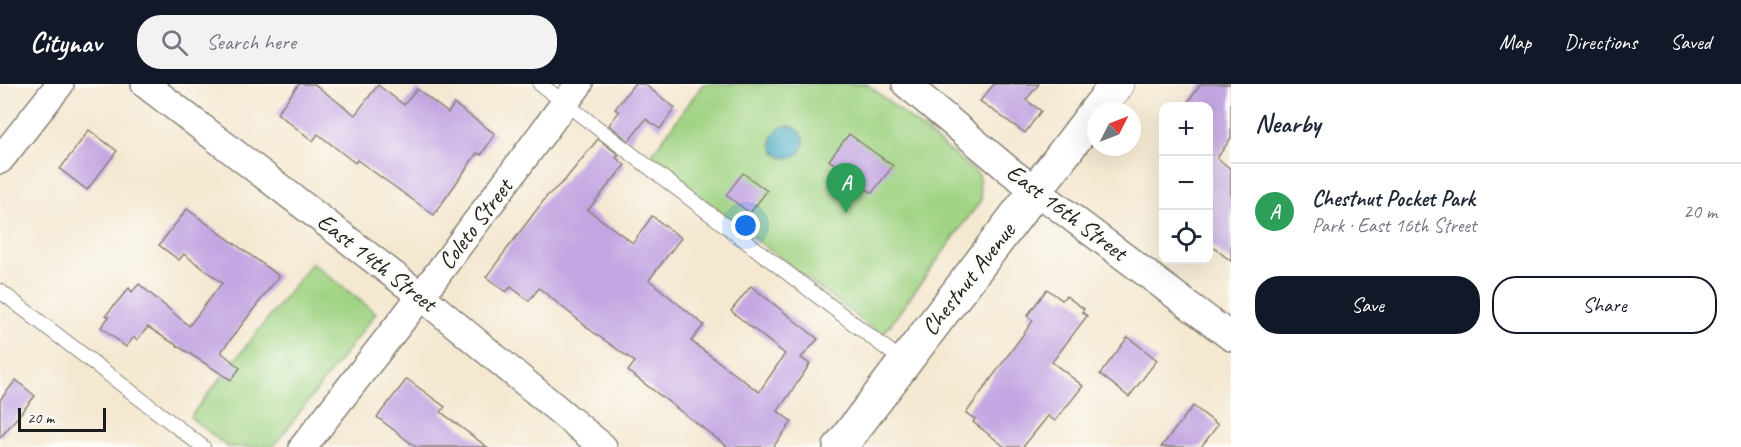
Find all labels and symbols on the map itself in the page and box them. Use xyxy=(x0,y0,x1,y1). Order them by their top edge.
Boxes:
north arrow xyxy=(1087,102,1141,156)
street label: East 16th Street xyxy=(1001,157,1135,268)
pin: A xyxy=(826,164,866,213)
street label: Coleto Street xyxy=(431,171,520,275)
street label: East 14th Street xyxy=(311,206,444,319)
your location xyxy=(731,211,760,240)
street label: Chestnut Avenue xyxy=(915,215,1023,341)
scale bar xyxy=(18,405,106,432)

